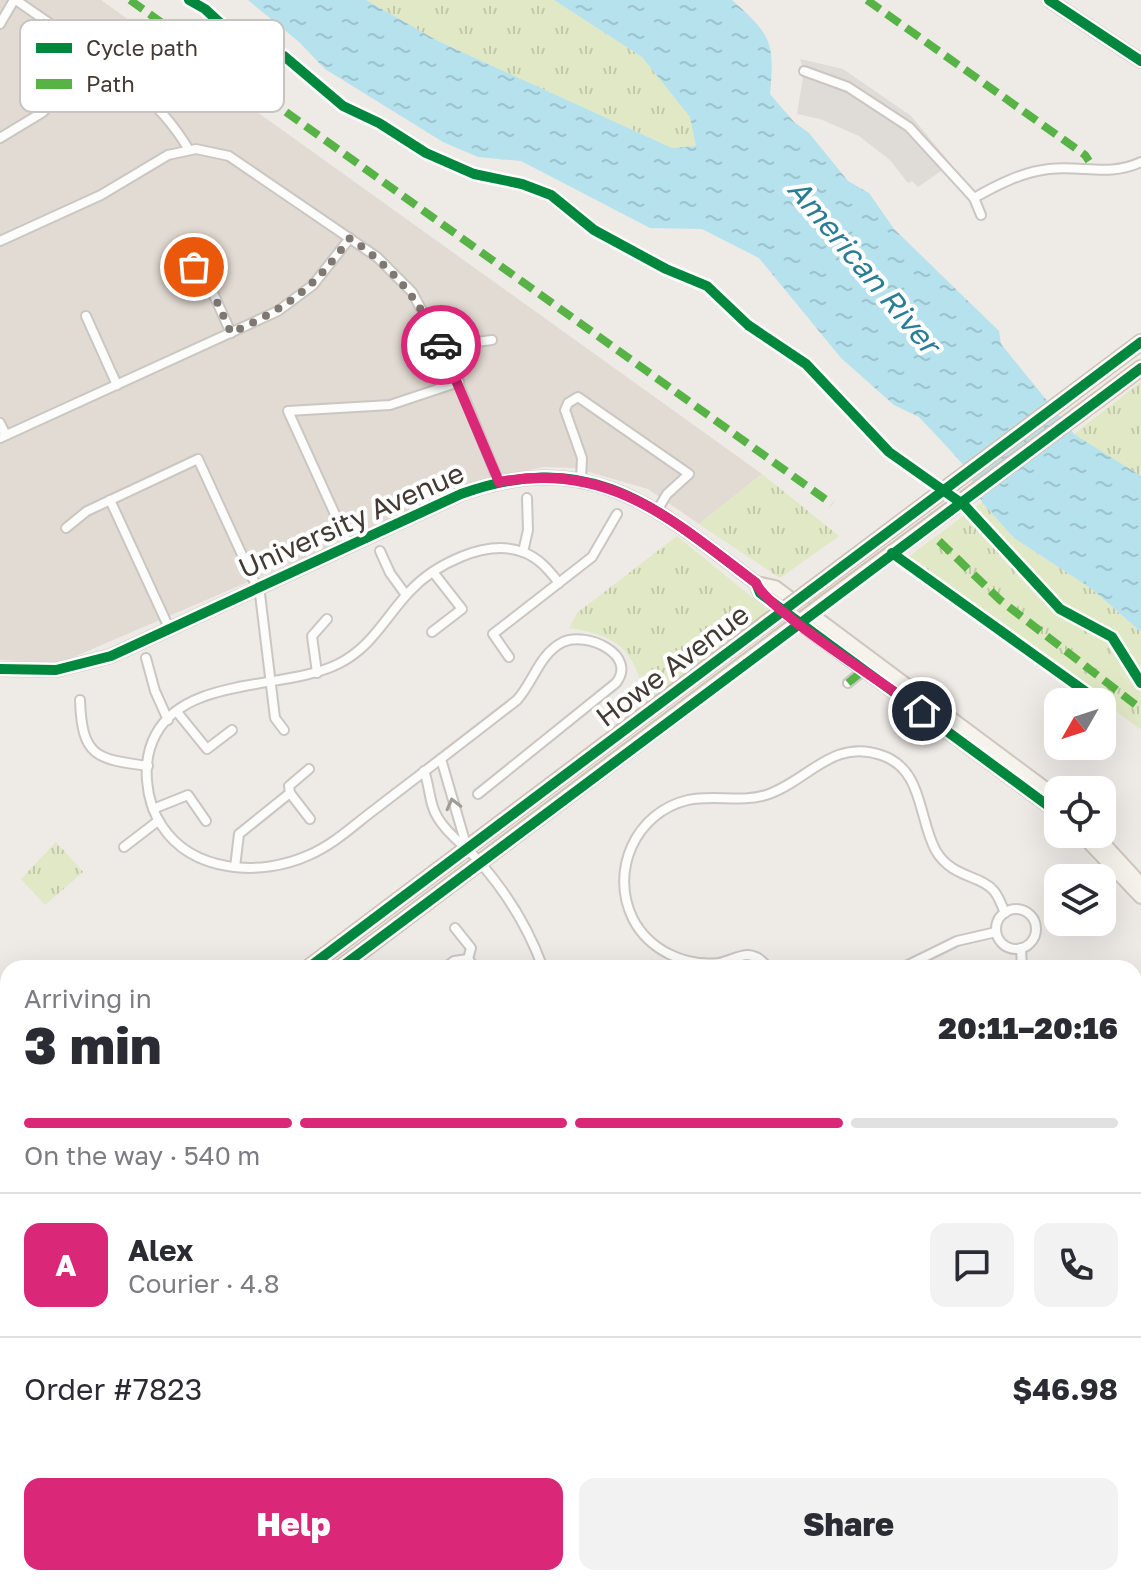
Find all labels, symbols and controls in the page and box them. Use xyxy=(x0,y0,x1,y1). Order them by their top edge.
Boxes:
legend xyxy=(20,20,284,112)
text: Cycle path xyxy=(86,34,198,61)
text: Path xyxy=(86,70,135,97)
water label: American River xyxy=(781,171,950,364)
pin xyxy=(160,233,228,301)
icon: bag xyxy=(172,245,216,289)
courier xyxy=(401,305,481,385)
icon: car xyxy=(419,323,463,367)
street label: University Avenue xyxy=(233,455,469,585)
street label: Howe Avenue xyxy=(589,597,755,733)
pin xyxy=(888,677,956,745)
north arrow xyxy=(1044,688,1116,760)
map controls xyxy=(1044,688,1116,936)
icon: home xyxy=(900,689,944,733)
button: locate xyxy=(1044,776,1116,848)
one-way arrow xyxy=(446,797,463,811)
button: layers xyxy=(1044,864,1116,936)
text: Arriving in xyxy=(24,983,152,1014)
text: 20:11–20:16 xyxy=(938,1010,1118,1046)
text: 3 min xyxy=(24,1013,161,1075)
text: On the way · 540 m xyxy=(24,1140,260,1171)
button: chat xyxy=(930,1223,1014,1307)
button: phone xyxy=(1034,1223,1118,1307)
text: Alex xyxy=(128,1232,193,1268)
text: A xyxy=(55,1247,77,1283)
text: Courier · 4.8 xyxy=(128,1268,280,1299)
text: Order #7823 xyxy=(24,1371,202,1407)
text: $46.98 xyxy=(1012,1371,1118,1407)
button: Help xyxy=(24,1478,563,1570)
button: Share xyxy=(579,1478,1118,1570)

